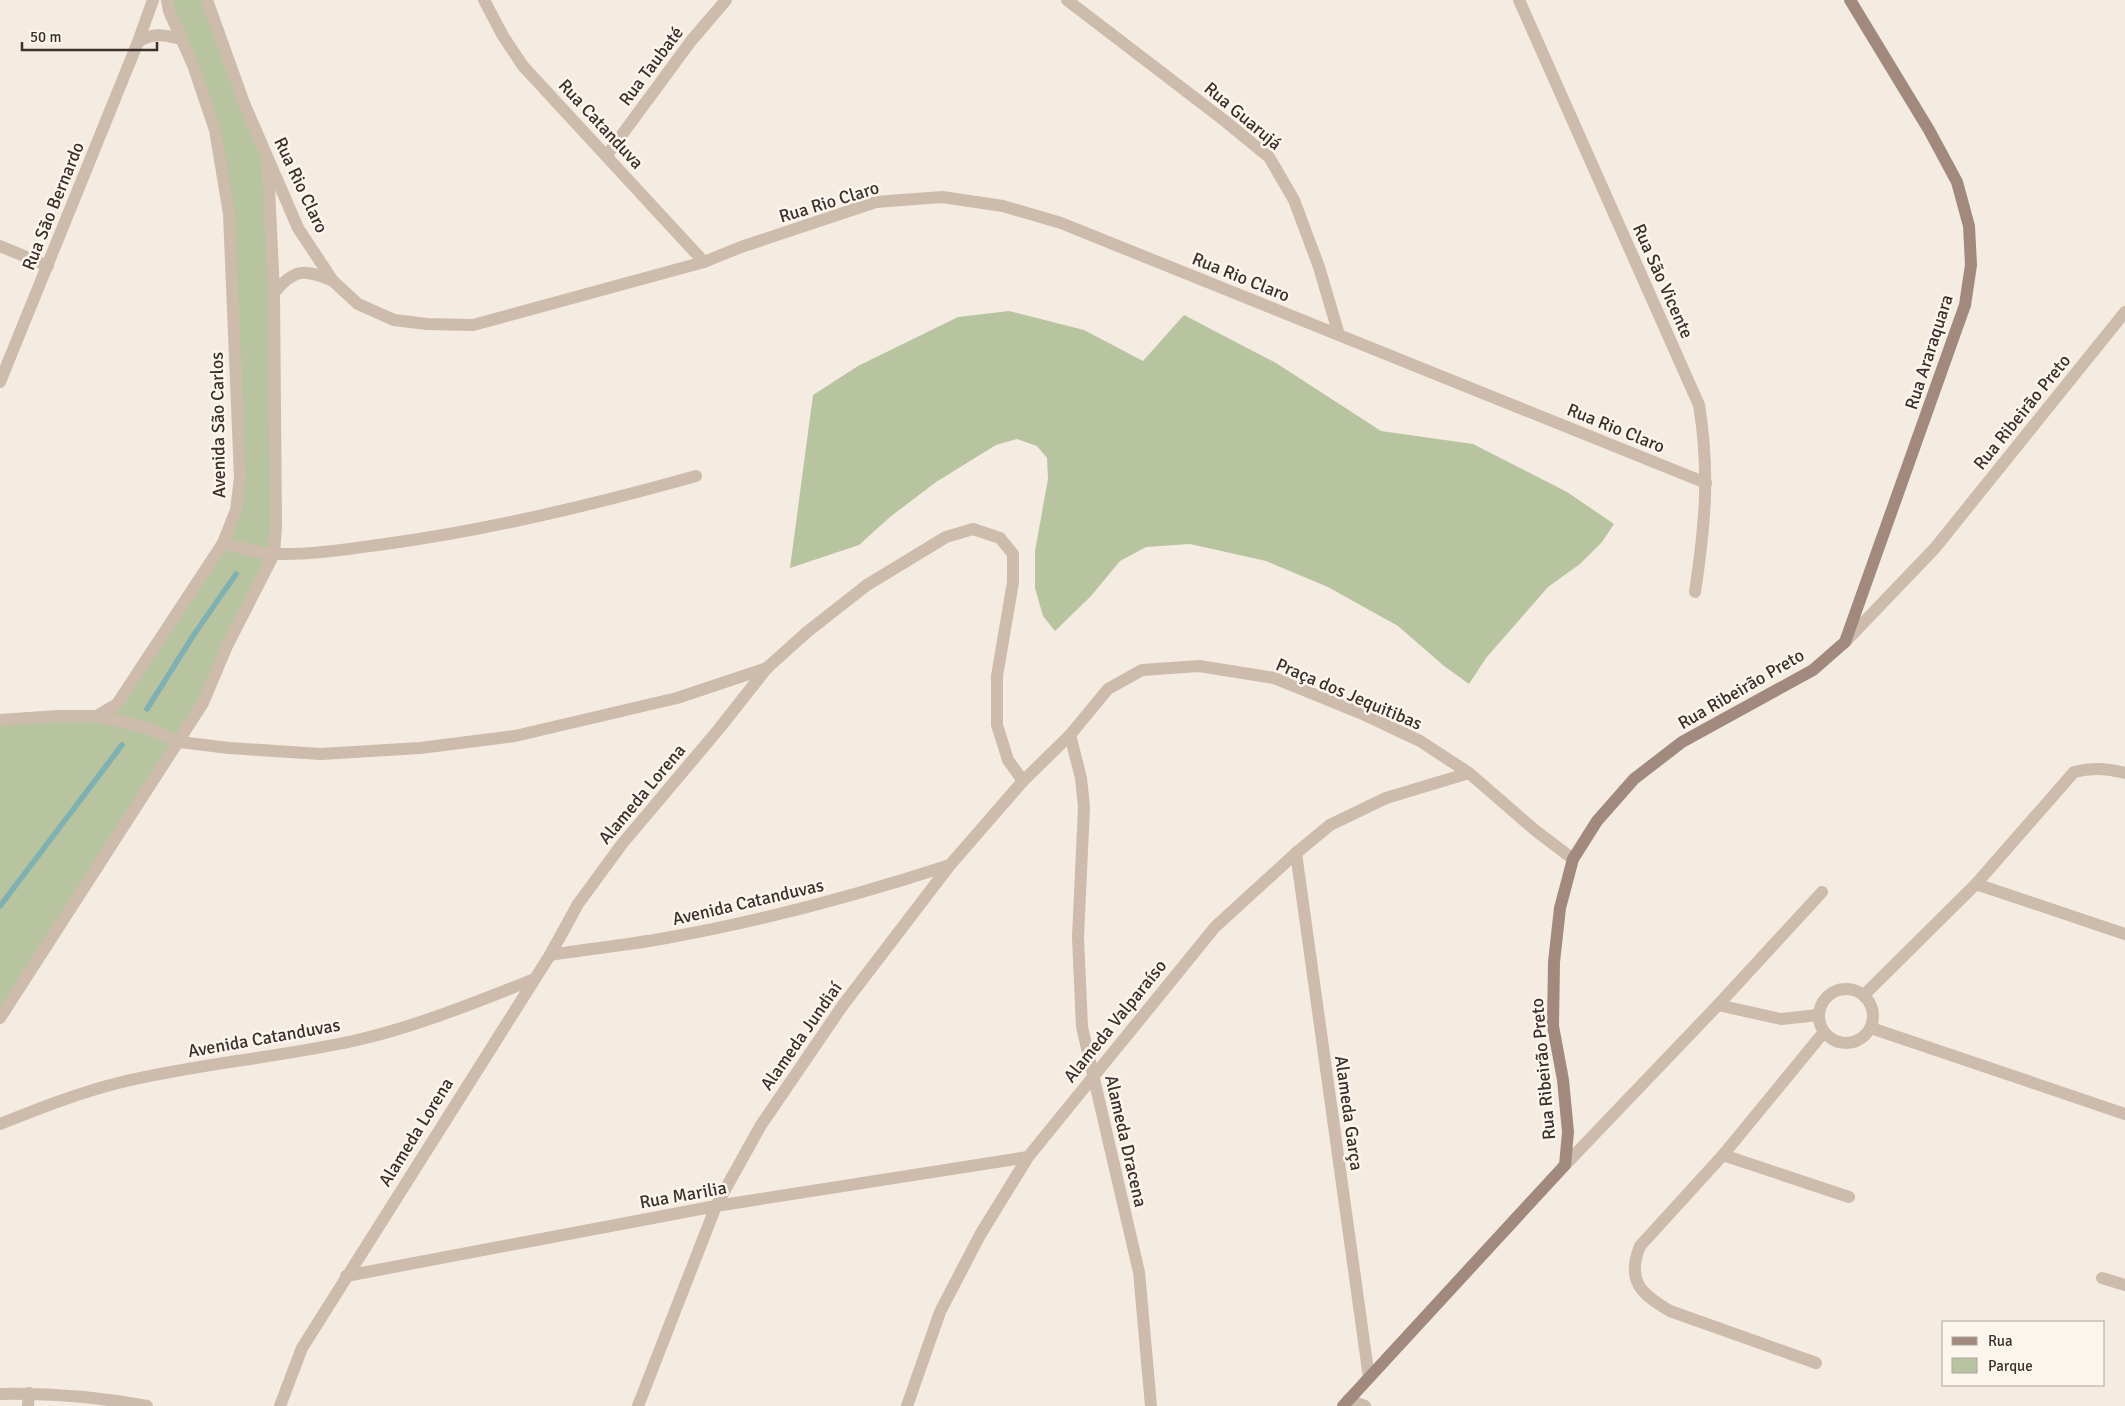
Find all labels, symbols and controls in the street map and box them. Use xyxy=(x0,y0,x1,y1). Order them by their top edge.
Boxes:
scale bar xyxy=(22,20,158,52)
street label: Rua Taubaté xyxy=(614,22,688,110)
text: 50 m xyxy=(30,28,61,46)
street label: Rua Catanduva xyxy=(554,74,648,174)
street label: Rua Guarujá xyxy=(1200,77,1286,155)
street label: Rua Rio Claro xyxy=(269,134,333,236)
street label: Rua São Bernardo xyxy=(17,139,89,273)
street label: Rua Rio Claro xyxy=(776,176,882,228)
street label: Rua São Vicente xyxy=(1628,220,1698,342)
street label: Rua Rio Claro xyxy=(1189,247,1293,307)
street label: Rua Araraquara xyxy=(1900,292,1958,412)
street label: Rua Ribeirão Preto xyxy=(1969,350,2075,474)
street label: Avenida São Carlos xyxy=(206,352,230,498)
street label: Rua Rio Claro xyxy=(1564,398,1668,458)
street label: Rua Ribeirão Preto xyxy=(1674,644,1808,734)
street label: Praça dos Jequitibas xyxy=(1273,653,1426,735)
street label: Alameda Lorena xyxy=(594,740,690,848)
street label: Avenida Catanduvas xyxy=(670,874,826,930)
street label: Alameda Valparaíso xyxy=(1059,955,1171,1087)
street label: Alameda Jundiaí xyxy=(755,977,847,1094)
street label: Rua Ribeirão Preto xyxy=(1526,997,1560,1141)
street label: Avenida Catanduvas xyxy=(186,1014,342,1062)
street label: Alameda Garça xyxy=(1330,1054,1368,1172)
street label: Alameda Dracena xyxy=(1100,1073,1152,1209)
street label: Alameda Lorena xyxy=(374,1074,458,1190)
street label: Rua Marilia xyxy=(638,1177,728,1213)
legend xyxy=(1942,1321,2105,1386)
text: Rua xyxy=(1988,1332,2013,1350)
text: Parque xyxy=(1988,1357,2033,1375)

